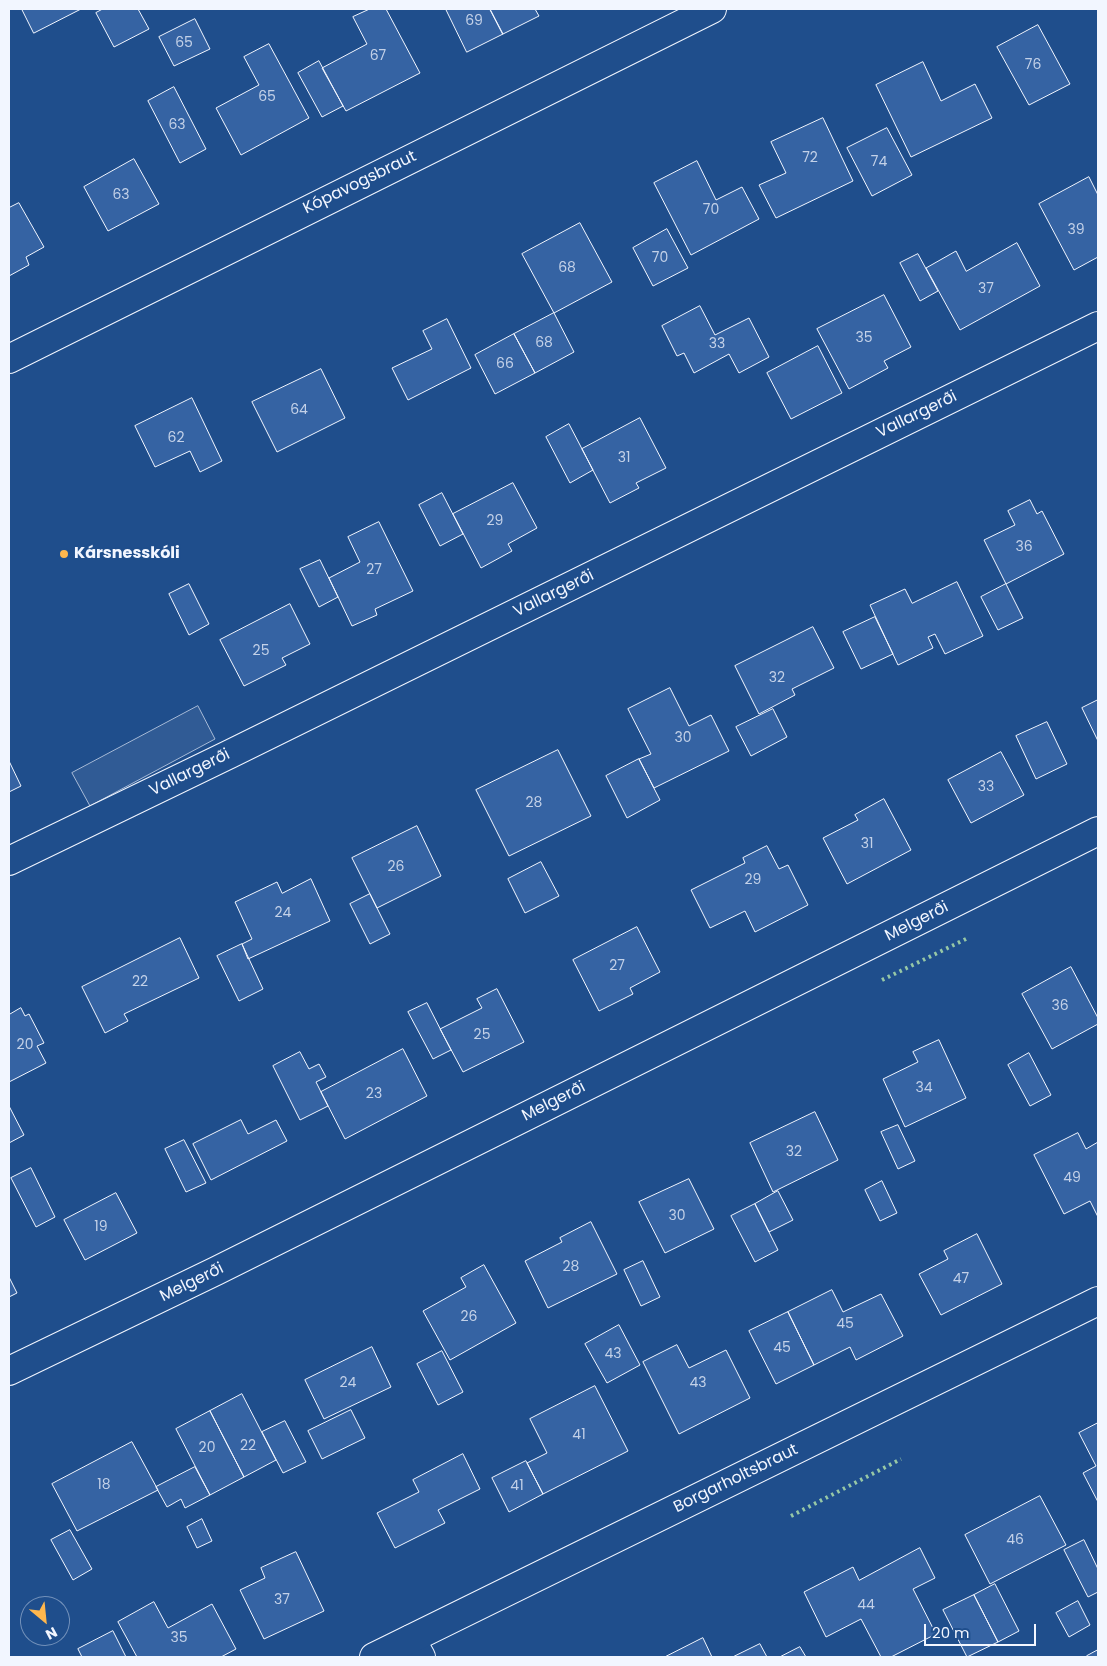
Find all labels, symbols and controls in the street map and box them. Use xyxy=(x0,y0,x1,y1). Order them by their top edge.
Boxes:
house number: 69 xyxy=(465,13,483,29)
house number: 65 xyxy=(175,35,193,51)
house number: 67 xyxy=(370,48,386,64)
house number: 76 xyxy=(1025,57,1041,73)
house number: 65 xyxy=(258,89,276,105)
house number: 63 xyxy=(168,117,186,133)
street label: Kópavogsbraut xyxy=(300,147,420,219)
house number: 72 xyxy=(802,150,818,166)
house number: 74 xyxy=(871,154,887,170)
house number: 63 xyxy=(112,187,130,203)
house number: 70 xyxy=(703,202,719,218)
house number: 39 xyxy=(1067,222,1085,238)
house number: 70 xyxy=(652,250,668,266)
house number: 68 xyxy=(558,260,576,276)
house number: 37 xyxy=(978,281,994,297)
house number: 35 xyxy=(855,330,873,346)
house number: 68 xyxy=(535,335,553,351)
house number: 33 xyxy=(709,336,725,352)
house number: 66 xyxy=(496,356,514,372)
street label: Vallargerði xyxy=(874,387,960,443)
house number: 64 xyxy=(290,402,308,418)
house number: 62 xyxy=(168,430,184,446)
house number: 31 xyxy=(618,450,630,466)
house number: 29 xyxy=(487,513,503,529)
house number: 36 xyxy=(1015,539,1033,555)
place label: Kársnesskóli xyxy=(74,544,180,564)
marker: Kársnesskóli xyxy=(58,548,70,560)
house number: 27 xyxy=(366,562,382,578)
street label: Vallargerði xyxy=(511,566,597,622)
house number: 25 xyxy=(253,643,269,659)
house number: 32 xyxy=(769,670,785,686)
house number: 30 xyxy=(674,730,692,746)
street label: Vallargerði xyxy=(147,745,233,801)
house number: 33 xyxy=(978,779,994,795)
house number: 28 xyxy=(526,795,542,811)
house number: 31 xyxy=(861,836,873,852)
house number: 26 xyxy=(388,859,404,875)
house number: 29 xyxy=(745,872,761,888)
street label: Melgerði xyxy=(882,898,952,946)
house number: 24 xyxy=(275,905,291,921)
house number: 27 xyxy=(609,958,625,974)
house number: 22 xyxy=(132,974,148,990)
house number: 36 xyxy=(1051,998,1069,1014)
house number: 25 xyxy=(474,1027,490,1043)
house number: 20 xyxy=(17,1037,33,1053)
street label: Melgerði xyxy=(519,1078,589,1126)
house number: 34 xyxy=(915,1080,933,1096)
house number: 23 xyxy=(366,1086,382,1102)
house number: 32 xyxy=(786,1144,802,1160)
house number: 49 xyxy=(1063,1170,1081,1186)
house number: 30 xyxy=(668,1208,686,1224)
house number: 19 xyxy=(94,1219,108,1235)
street label: Melgerði xyxy=(157,1259,227,1307)
house number: 28 xyxy=(563,1259,579,1275)
house number: 47 xyxy=(953,1271,969,1287)
house number: 26 xyxy=(461,1309,477,1325)
house number: 45 xyxy=(836,1316,854,1332)
house number: 45 xyxy=(773,1340,791,1356)
house number: 43 xyxy=(604,1346,622,1362)
house number: 24 xyxy=(340,1375,356,1391)
house number: 43 xyxy=(689,1375,707,1391)
house number: 41 xyxy=(572,1427,586,1443)
house number: 22 xyxy=(240,1438,256,1454)
house number: 20 xyxy=(199,1440,215,1456)
street label: Borgarholtsbraut xyxy=(671,1441,801,1517)
house number: 18 xyxy=(97,1477,111,1493)
house number: 41 xyxy=(510,1478,524,1494)
house number: 46 xyxy=(1006,1532,1024,1548)
house number: 37 xyxy=(274,1592,290,1608)
north arrow xyxy=(20,1596,70,1646)
house number: 44 xyxy=(857,1597,875,1613)
scale bar xyxy=(927,1614,1040,1646)
text: N xyxy=(42,1622,61,1645)
text: 20 m xyxy=(932,1622,970,1643)
house number: 35 xyxy=(170,1630,188,1646)

